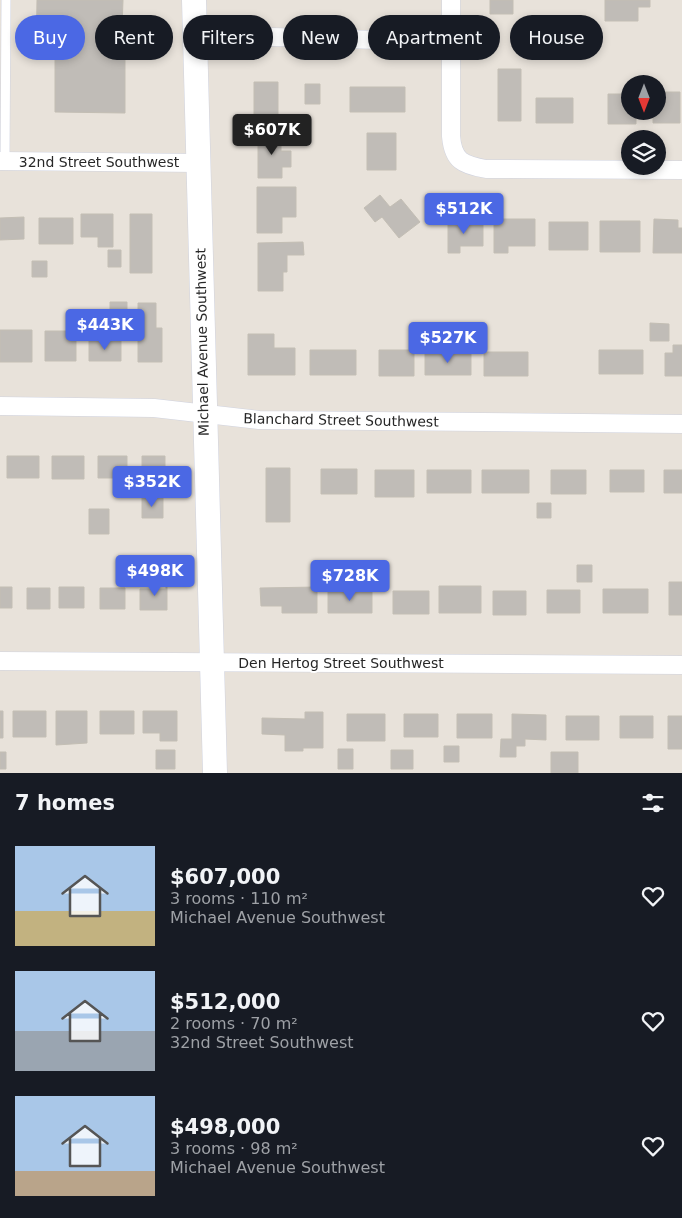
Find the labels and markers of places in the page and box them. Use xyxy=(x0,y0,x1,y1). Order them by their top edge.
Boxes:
pin: $607K xyxy=(237,114,307,156)
pin: $512K xyxy=(429,192,499,235)
pin: $443K xyxy=(70,308,140,351)
pin: $527K xyxy=(413,322,483,364)
pin: $352K xyxy=(117,466,187,508)
pin: $498K xyxy=(120,554,190,597)
pin: $728K xyxy=(315,560,385,602)

